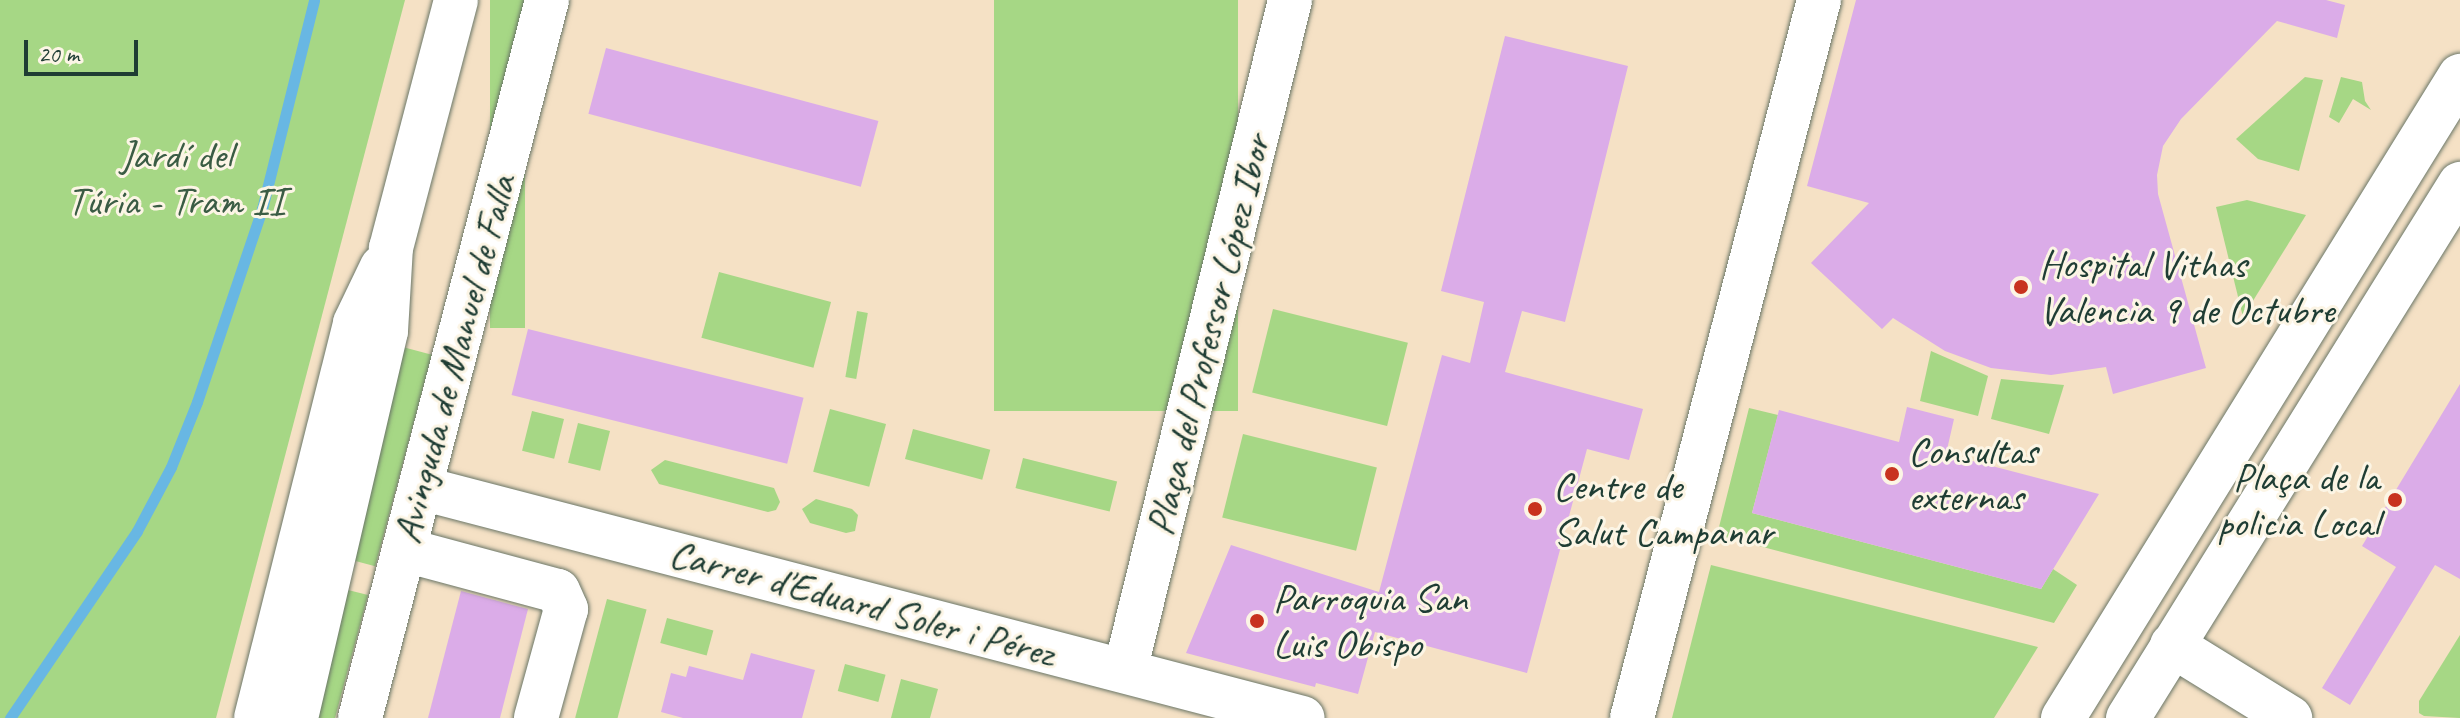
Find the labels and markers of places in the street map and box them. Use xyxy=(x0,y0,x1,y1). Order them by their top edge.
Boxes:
place label: Hospital Vithas Valencia 9 de Octubre xyxy=(2039,240,2334,334)
marker: Hospital Vithas Valencia 9 de Octubre xyxy=(2010,276,2032,298)
place label: Consultas externas xyxy=(1908,427,2037,521)
place label: Plaça de la policia Local xyxy=(2218,453,2379,547)
place label: Centre de Salut Campanar xyxy=(1553,462,1773,556)
marker: Consultas externas xyxy=(1883,465,1901,483)
marker: Plaça de la policia Local xyxy=(2386,491,2404,509)
marker: Centre de Salut Campanar xyxy=(1524,498,1546,520)
place label: Parroquia San Luis Obispo xyxy=(1273,574,1468,668)
marker: Parroquia San Luis Obispo xyxy=(1248,612,1266,630)

